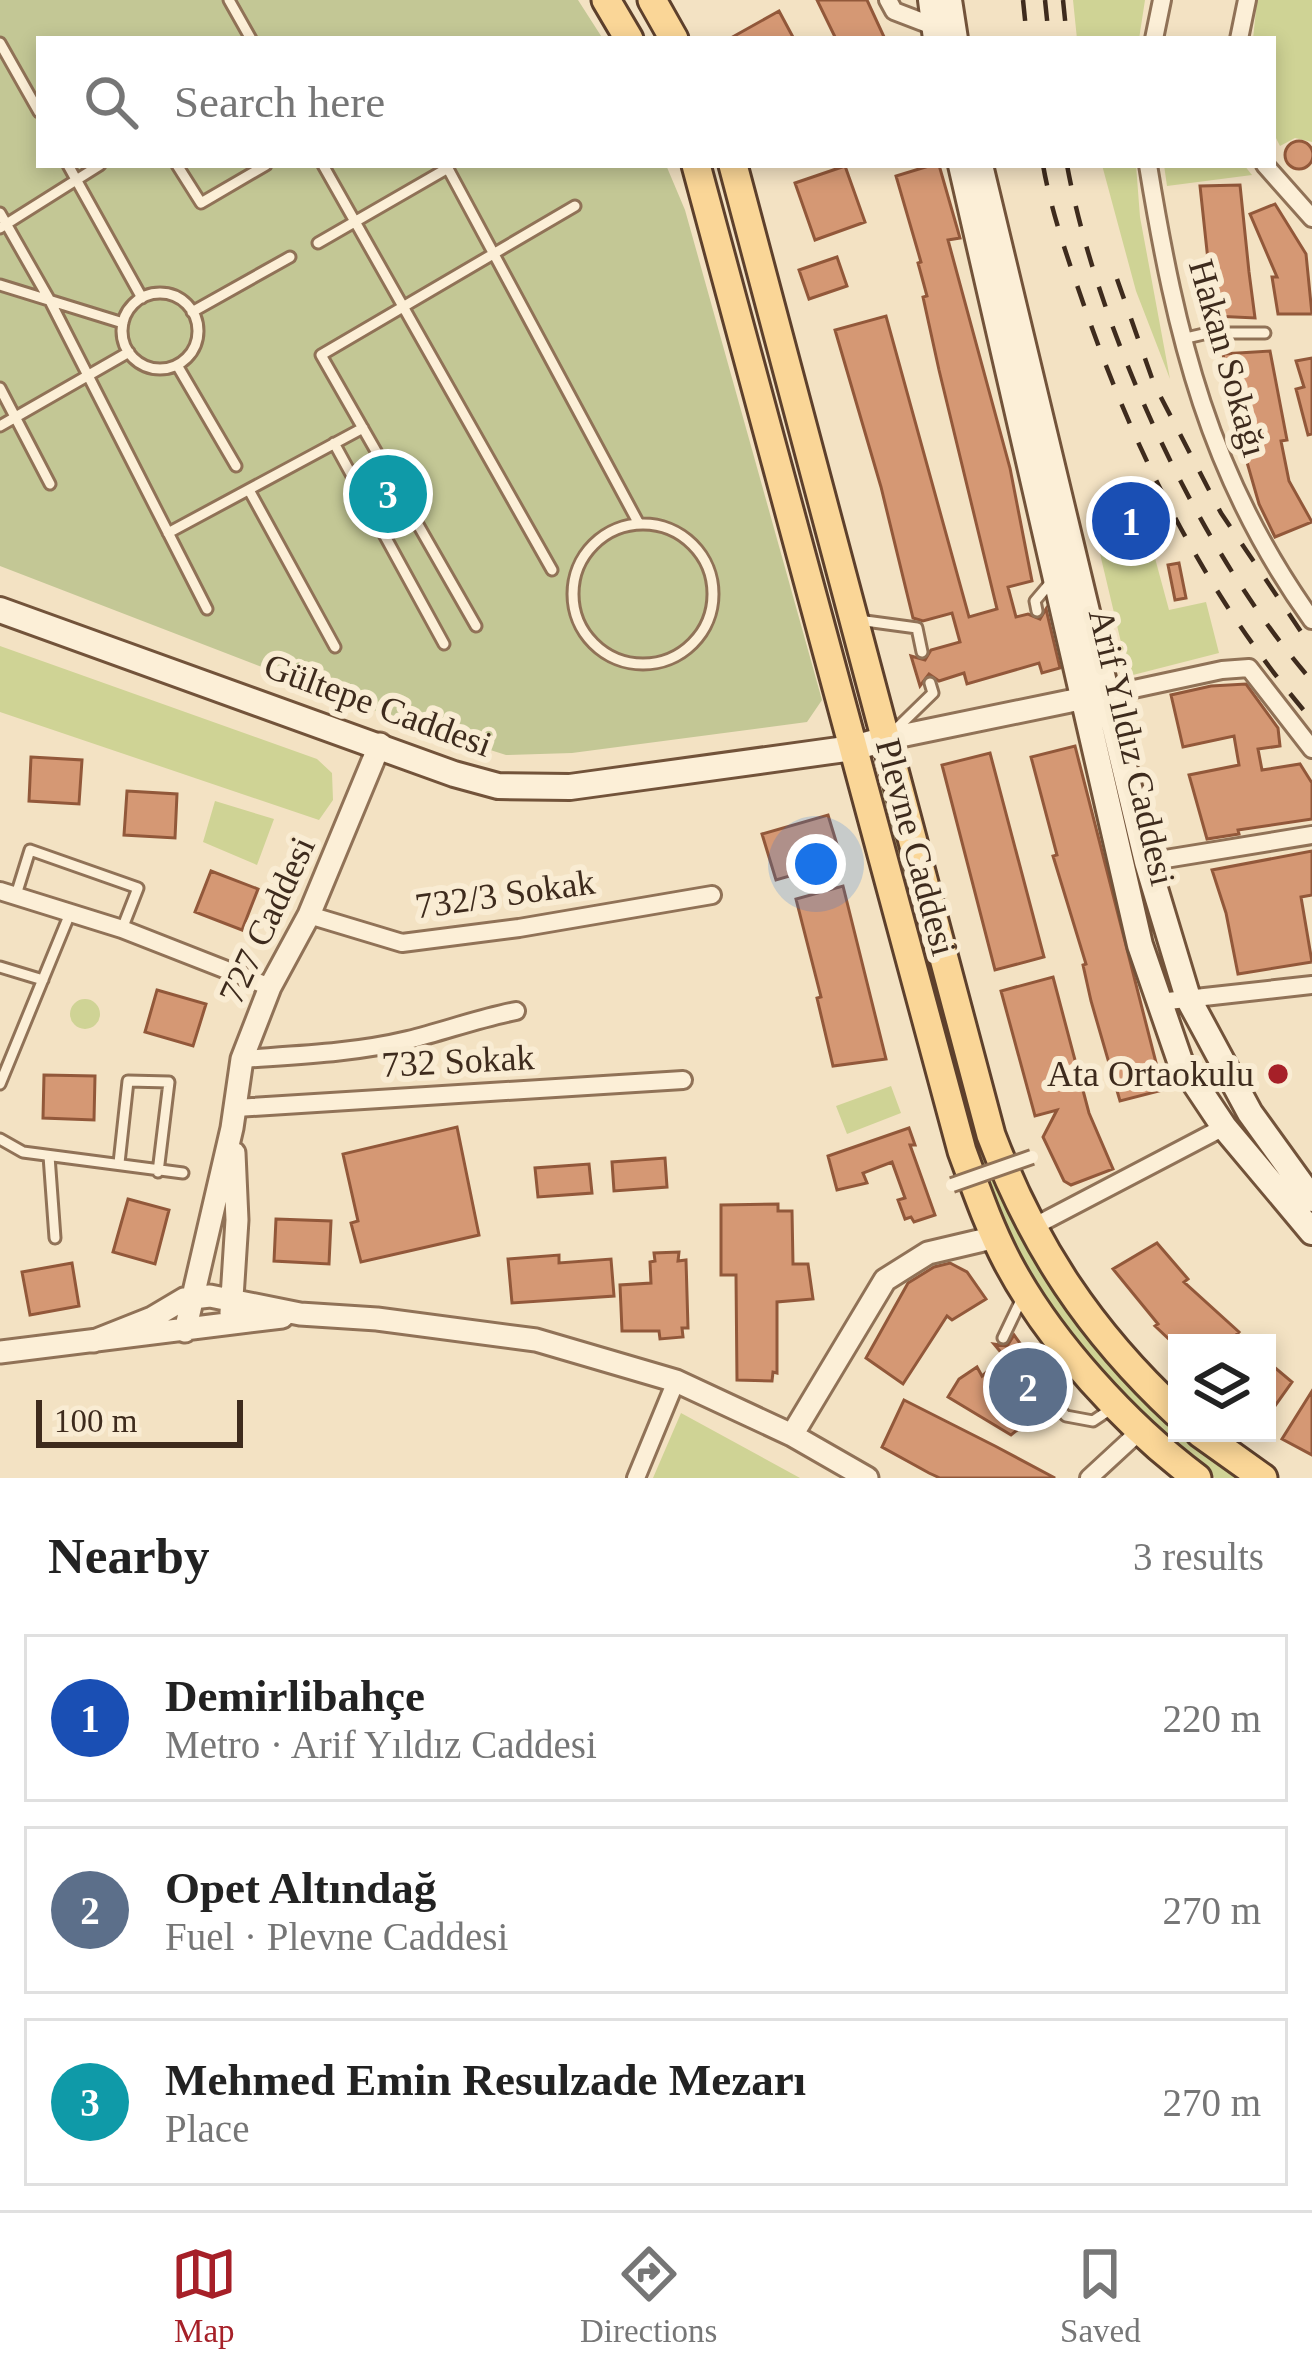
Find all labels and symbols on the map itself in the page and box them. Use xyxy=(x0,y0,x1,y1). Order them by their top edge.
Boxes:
street label: Hakan Sokağı xyxy=(1181,255,1275,461)
pin: 3 xyxy=(349,449,427,539)
pin: 1 xyxy=(1092,476,1170,566)
street label: Arif Yıldız Caddesi xyxy=(1081,605,1183,889)
street label: Gültepe Caddesi xyxy=(259,645,497,765)
street label: Plevne Caddesi xyxy=(868,734,964,960)
street label: 727 Caddesi xyxy=(211,830,323,1010)
your location xyxy=(786,834,846,894)
street label: 732/3 Sokak xyxy=(413,862,597,926)
street label: 732 Sokak xyxy=(381,1037,535,1085)
place label: Ata Ortaokulu xyxy=(1047,1054,1254,1094)
marker: Ata Ortaokulu xyxy=(1265,1061,1291,1087)
pin: 2 xyxy=(989,1342,1067,1432)
scale bar xyxy=(36,1394,243,1447)

